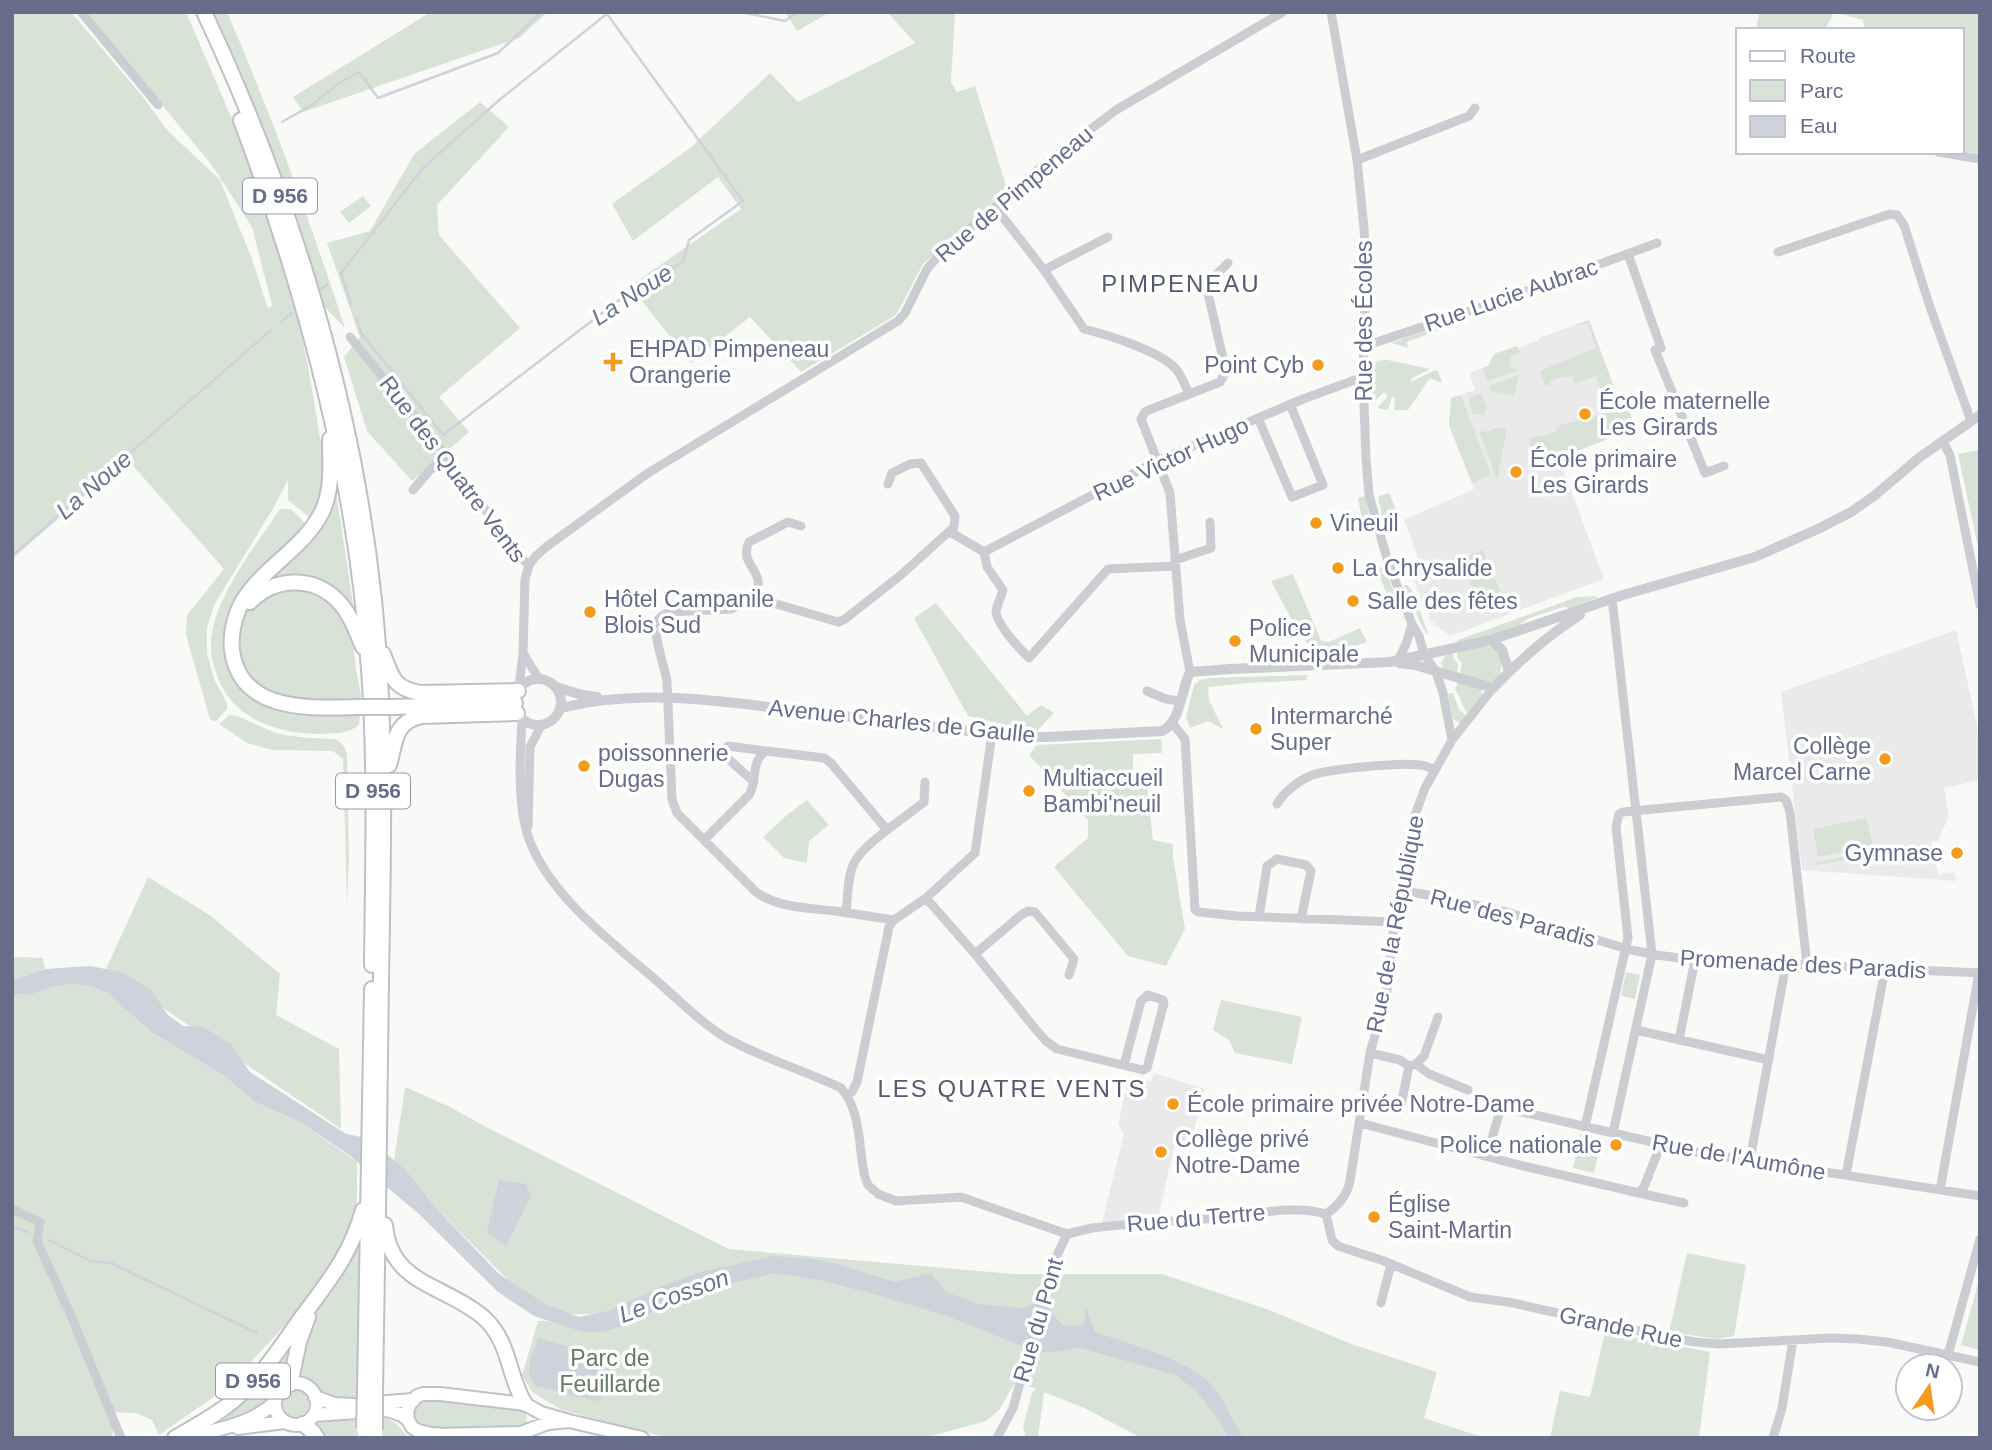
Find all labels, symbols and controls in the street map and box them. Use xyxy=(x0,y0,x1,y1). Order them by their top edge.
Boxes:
legend xyxy=(1736,28,1964,154)
text: Route xyxy=(1800,44,1856,67)
text: Parc xyxy=(1800,79,1843,102)
text: Eau xyxy=(1800,114,1837,137)
street label: Rue de Pimpeneau xyxy=(930,121,1098,267)
road number: D 956 xyxy=(243,178,317,214)
street label: Rue des Écoles xyxy=(1351,240,1377,402)
street label: Rue Lucie Aubrac xyxy=(1421,253,1601,337)
water label: La Noue xyxy=(586,259,677,331)
district label: PIMPENEAU xyxy=(1101,270,1261,297)
place label: EHPAD Pimpeneau Orangerie xyxy=(629,336,829,388)
marker: EHPAD Pimpeneau Orangerie xyxy=(603,352,623,372)
place label: Point Cyb xyxy=(1204,352,1304,378)
marker: Point Cyb xyxy=(1310,357,1326,373)
street label: Rue des Quatre Vents xyxy=(375,371,531,567)
place label: École maternelle Les Girards xyxy=(1599,388,1770,440)
marker: École maternelle Les Girards xyxy=(1577,406,1593,422)
street label: Rue Victor Hugo xyxy=(1089,412,1253,506)
water label: La Noue xyxy=(51,445,137,525)
place label: École primaire Les Girards xyxy=(1530,446,1677,498)
marker: École primaire Les Girards xyxy=(1508,464,1524,480)
place label: Vineuil xyxy=(1330,510,1399,536)
marker: Vineuil xyxy=(1308,515,1324,531)
place label: La Chrysalide xyxy=(1352,555,1493,581)
marker: La Chrysalide xyxy=(1330,560,1346,576)
place label: Hôtel Campanile Blois Sud xyxy=(604,586,774,638)
place label: Salle des fêtes xyxy=(1367,588,1518,614)
marker: Salle des fêtes xyxy=(1345,593,1361,609)
marker: Hôtel Campanile Blois Sud xyxy=(582,604,598,620)
place label: Police Municipale xyxy=(1249,615,1359,667)
marker: Police Municipale xyxy=(1227,633,1243,649)
street label: Avenue Charles de Gaulle xyxy=(767,694,1037,748)
place label: Intermarché Super xyxy=(1270,703,1393,755)
marker: Intermarché Super xyxy=(1248,721,1264,737)
place label: Collège Marcel Carne xyxy=(1733,733,1871,785)
place label: poissonnerie Dugas xyxy=(598,740,728,792)
marker: Collège Marcel Carne xyxy=(1877,751,1893,767)
marker: poissonnerie Dugas xyxy=(576,758,592,774)
place label: Multiaccueil Bambi'neuil xyxy=(1043,765,1163,817)
road number: D 956 xyxy=(336,774,410,808)
marker: Multiaccueil Bambi'neuil xyxy=(1021,783,1037,799)
street label: Rue de la République xyxy=(1361,813,1429,1035)
place label: Gymnase xyxy=(1845,840,1943,866)
marker: Gymnase xyxy=(1949,845,1965,861)
street label: Rue des Paradis xyxy=(1428,883,1598,953)
street label: Promenade des Paradis xyxy=(1679,945,1927,983)
district label: LES QUATRE VENTS xyxy=(878,1075,1146,1102)
place label: École primaire privée Notre-Dame xyxy=(1187,1091,1535,1117)
marker: École primaire privée Notre-Dame xyxy=(1165,1096,1181,1112)
place label: Collège privé Notre-Dame xyxy=(1175,1126,1309,1178)
street label: Rue de l'Aumône xyxy=(1650,1129,1828,1185)
place label: Police nationale xyxy=(1440,1132,1602,1158)
marker: Police nationale xyxy=(1608,1137,1624,1153)
marker: Collège privé Notre-Dame xyxy=(1153,1144,1169,1160)
place label: Église Saint-Martin xyxy=(1388,1191,1512,1243)
street label: Rue du Tertre xyxy=(1126,1199,1266,1237)
marker: Église Saint-Martin xyxy=(1366,1209,1382,1225)
street label: Rue du Pont xyxy=(1008,1254,1068,1385)
water label: Le Cosson xyxy=(615,1263,732,1328)
street label: Grande Rue xyxy=(1557,1301,1685,1353)
park label: Parc de Feuillarde xyxy=(560,1345,661,1397)
north arrow xyxy=(1894,1352,1964,1422)
text: N xyxy=(1924,1359,1942,1383)
road number: D 956 xyxy=(216,1364,290,1398)

